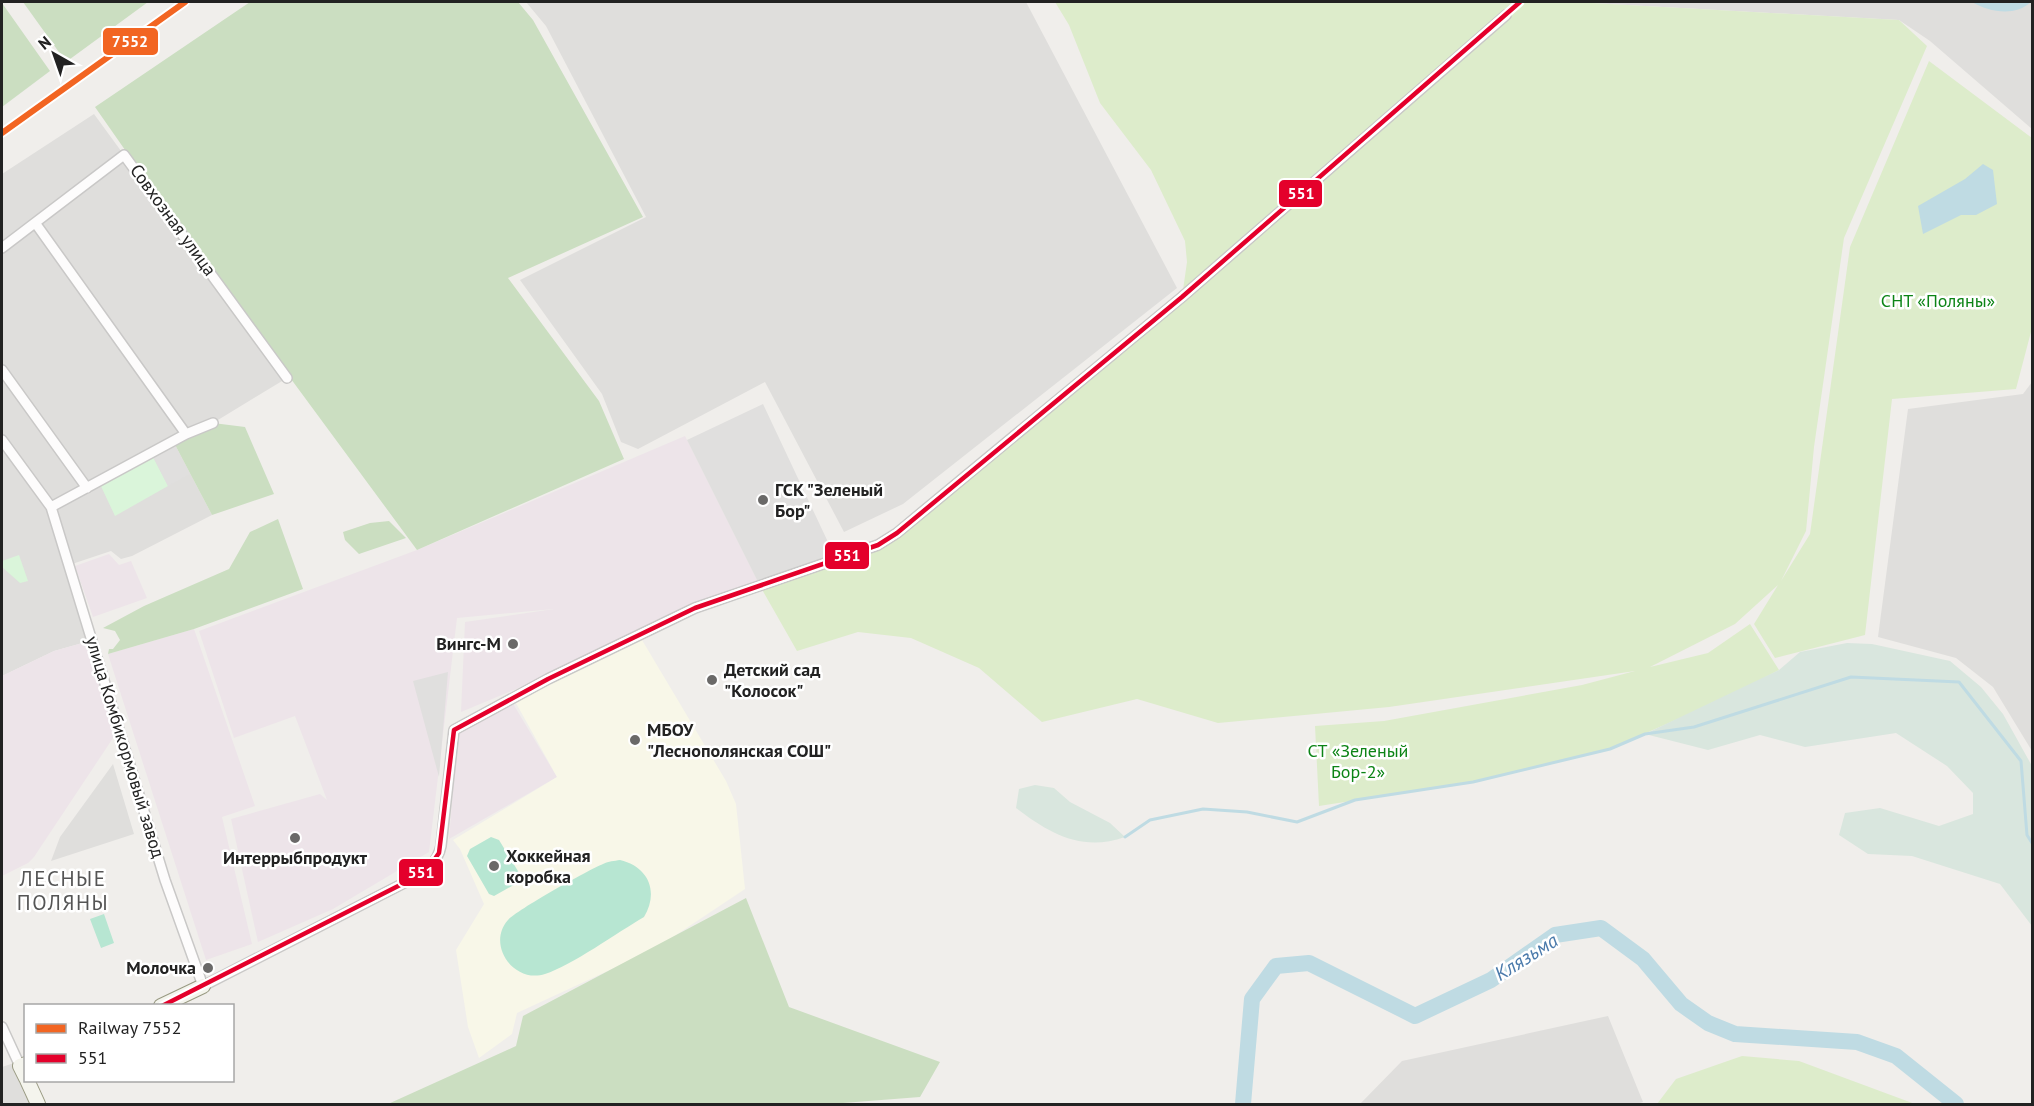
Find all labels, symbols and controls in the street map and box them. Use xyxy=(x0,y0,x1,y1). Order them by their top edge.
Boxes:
north arrow xyxy=(24,24,84,84)
line badge: 7552 xyxy=(102,27,159,56)
text: N xyxy=(34,31,55,54)
text: 7552 xyxy=(112,31,148,51)
street label: Совхозная улица xyxy=(125,159,222,280)
line badge: 551 xyxy=(1278,179,1323,208)
text: 551 xyxy=(1287,183,1315,203)
park label: СНТ «Поляны» xyxy=(1881,289,1995,312)
place label: ГСК "Зеленый Бор" xyxy=(775,478,883,522)
marker: ГСК "Зеленый Бор" xyxy=(756,493,770,507)
line badge: 551 xyxy=(824,541,870,570)
text: 551 xyxy=(833,545,861,565)
place label: Вингс-М xyxy=(436,632,501,655)
street label: улица Комбикормовый завод xyxy=(81,633,170,861)
marker: Вингс-М xyxy=(506,637,520,651)
place label: Детский сад "Колосок" xyxy=(724,658,820,702)
marker: Детский сад "Колосок" xyxy=(705,673,719,687)
place label: МБОУ "Леснополянская СОШ" xyxy=(647,718,831,762)
marker: МБОУ "Леснополянская СОШ" xyxy=(628,733,642,747)
park label: СТ «Зеленый Бор-2» xyxy=(1308,739,1408,783)
marker: Интеррыбпродукт xyxy=(288,831,302,845)
place label: Хоккейная коробка xyxy=(506,844,591,888)
place label: Интеррыбпродукт xyxy=(223,846,367,869)
line badge: 551 xyxy=(398,858,444,887)
marker: Хоккейная коробка xyxy=(487,859,501,873)
text: 551 xyxy=(407,862,435,882)
district label: ЛЕСНЫЕ ПОЛЯНЫ xyxy=(17,865,109,916)
water label: Клязьма xyxy=(1489,927,1563,987)
place label: Молочка xyxy=(126,956,196,979)
marker: Молочка xyxy=(201,961,215,975)
legend xyxy=(24,1004,234,1082)
text: Railway 7552 xyxy=(78,1016,181,1039)
text: 551 xyxy=(78,1046,107,1069)

